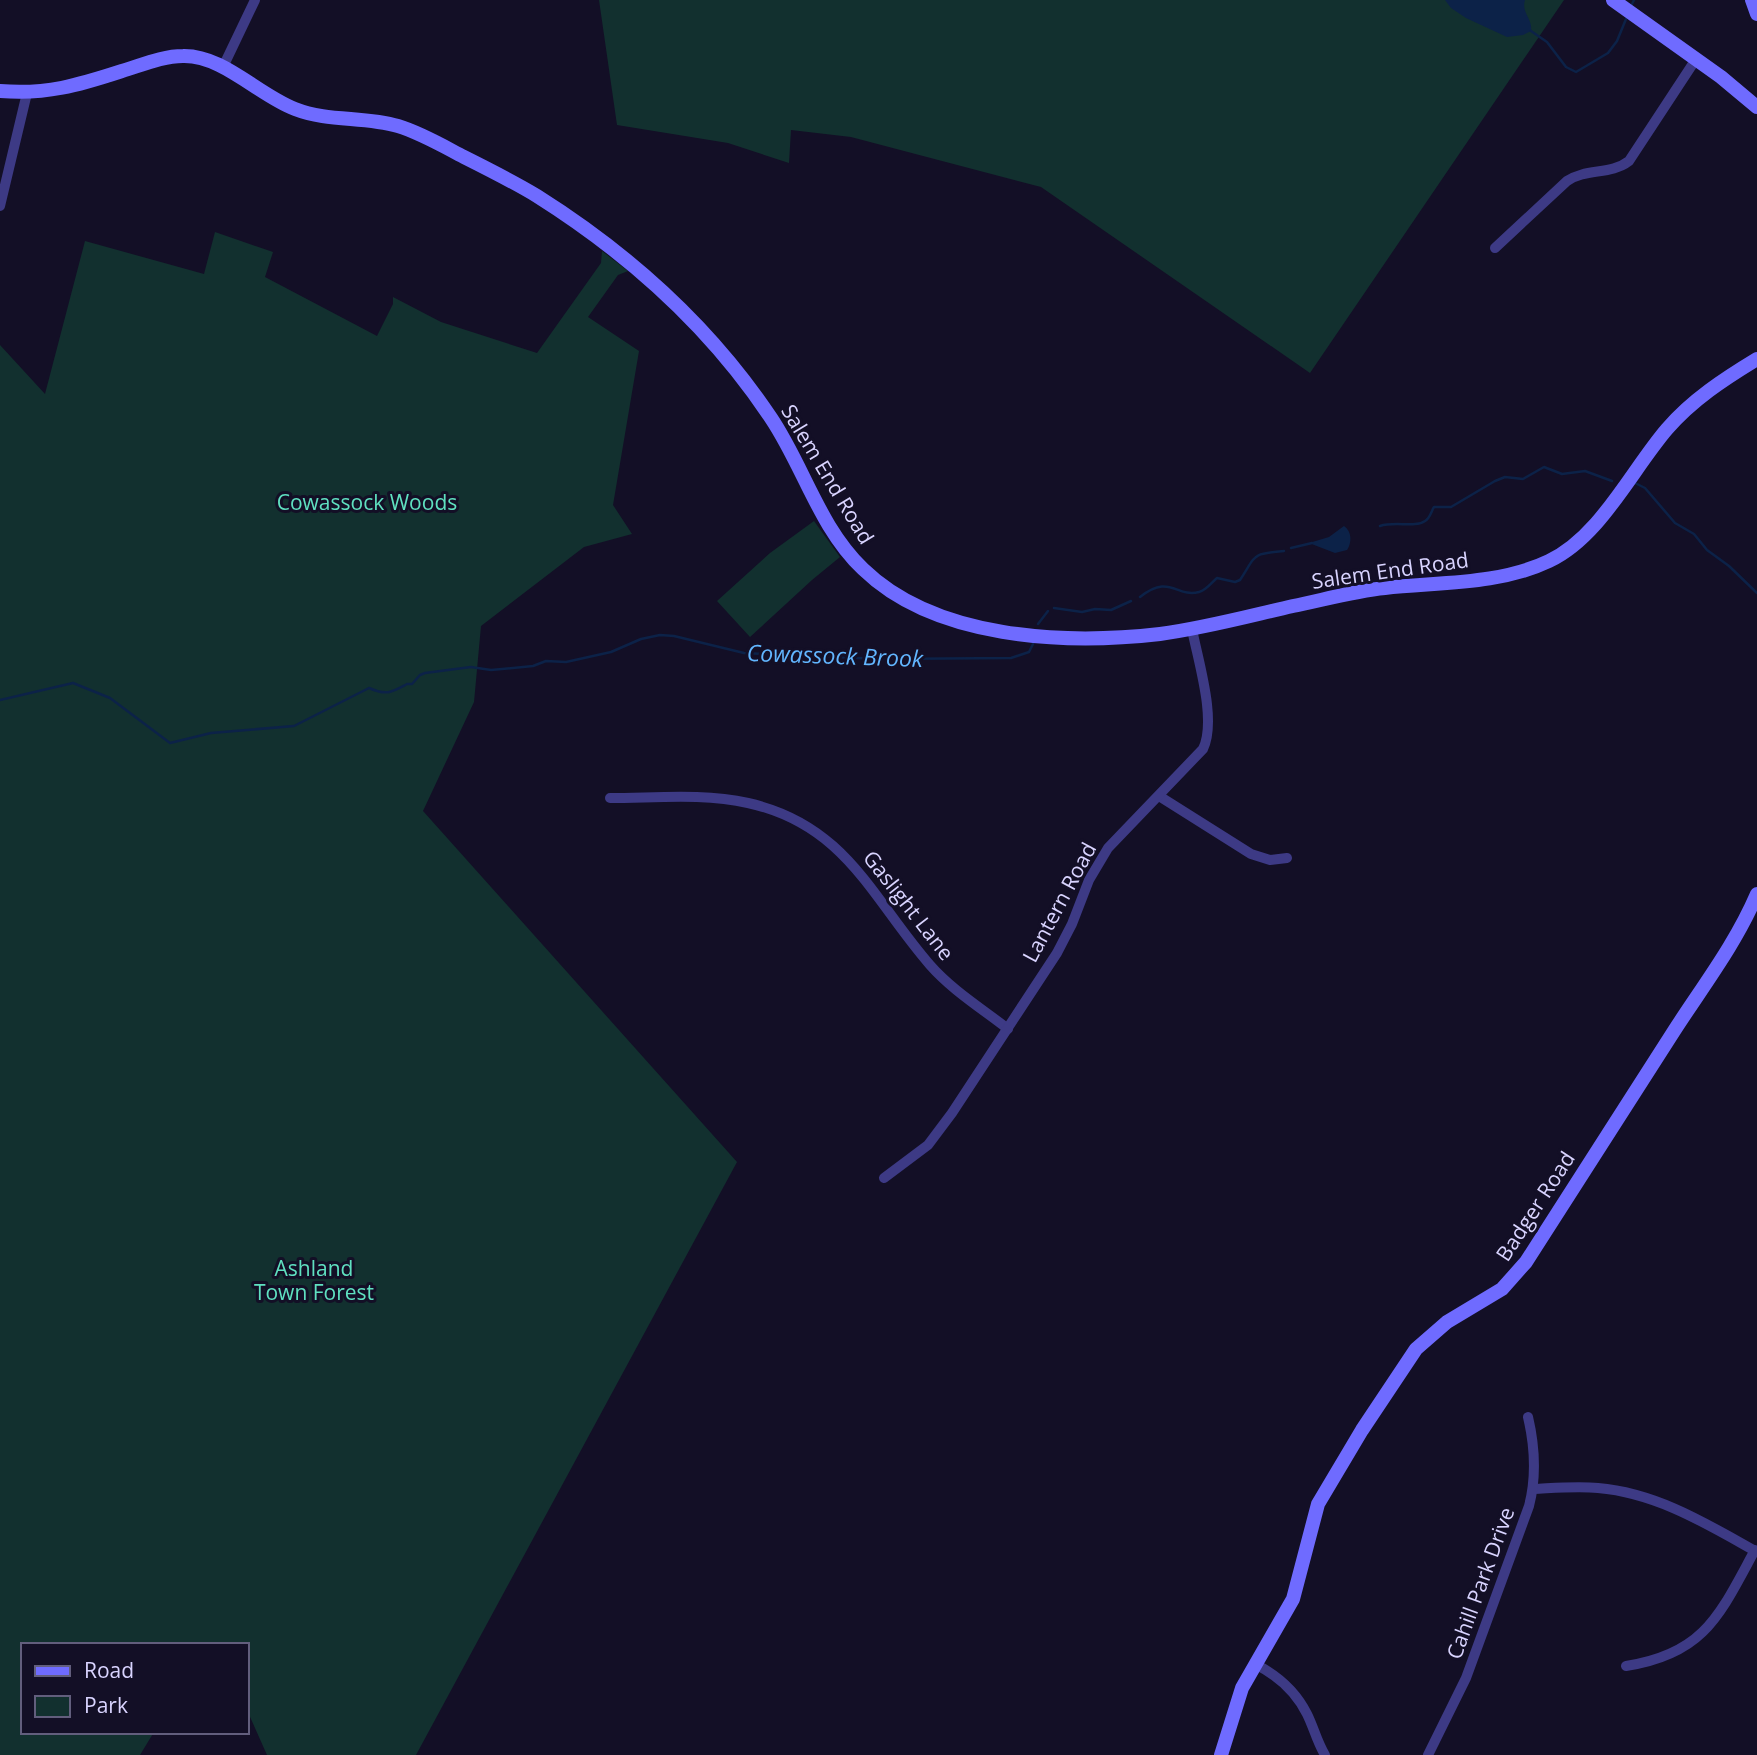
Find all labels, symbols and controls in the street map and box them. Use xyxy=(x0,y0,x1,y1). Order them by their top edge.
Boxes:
street label: Salem End Road xyxy=(775,399,881,549)
park label: Cowassock Woods xyxy=(277,488,457,516)
street label: Salem End Road xyxy=(1310,545,1470,595)
water label: Cowassock Brook xyxy=(746,636,924,674)
street label: Lantern Road xyxy=(1016,837,1102,967)
street label: Gaslight Lane xyxy=(857,844,961,966)
street label: Badger Road xyxy=(1489,1146,1581,1266)
park label: Ashland Town Forest xyxy=(254,1254,374,1306)
street label: Cahill Park Drive xyxy=(1439,1503,1521,1663)
legend xyxy=(21,1643,248,1734)
text: Road xyxy=(84,1656,134,1684)
text: Park xyxy=(84,1691,128,1719)

